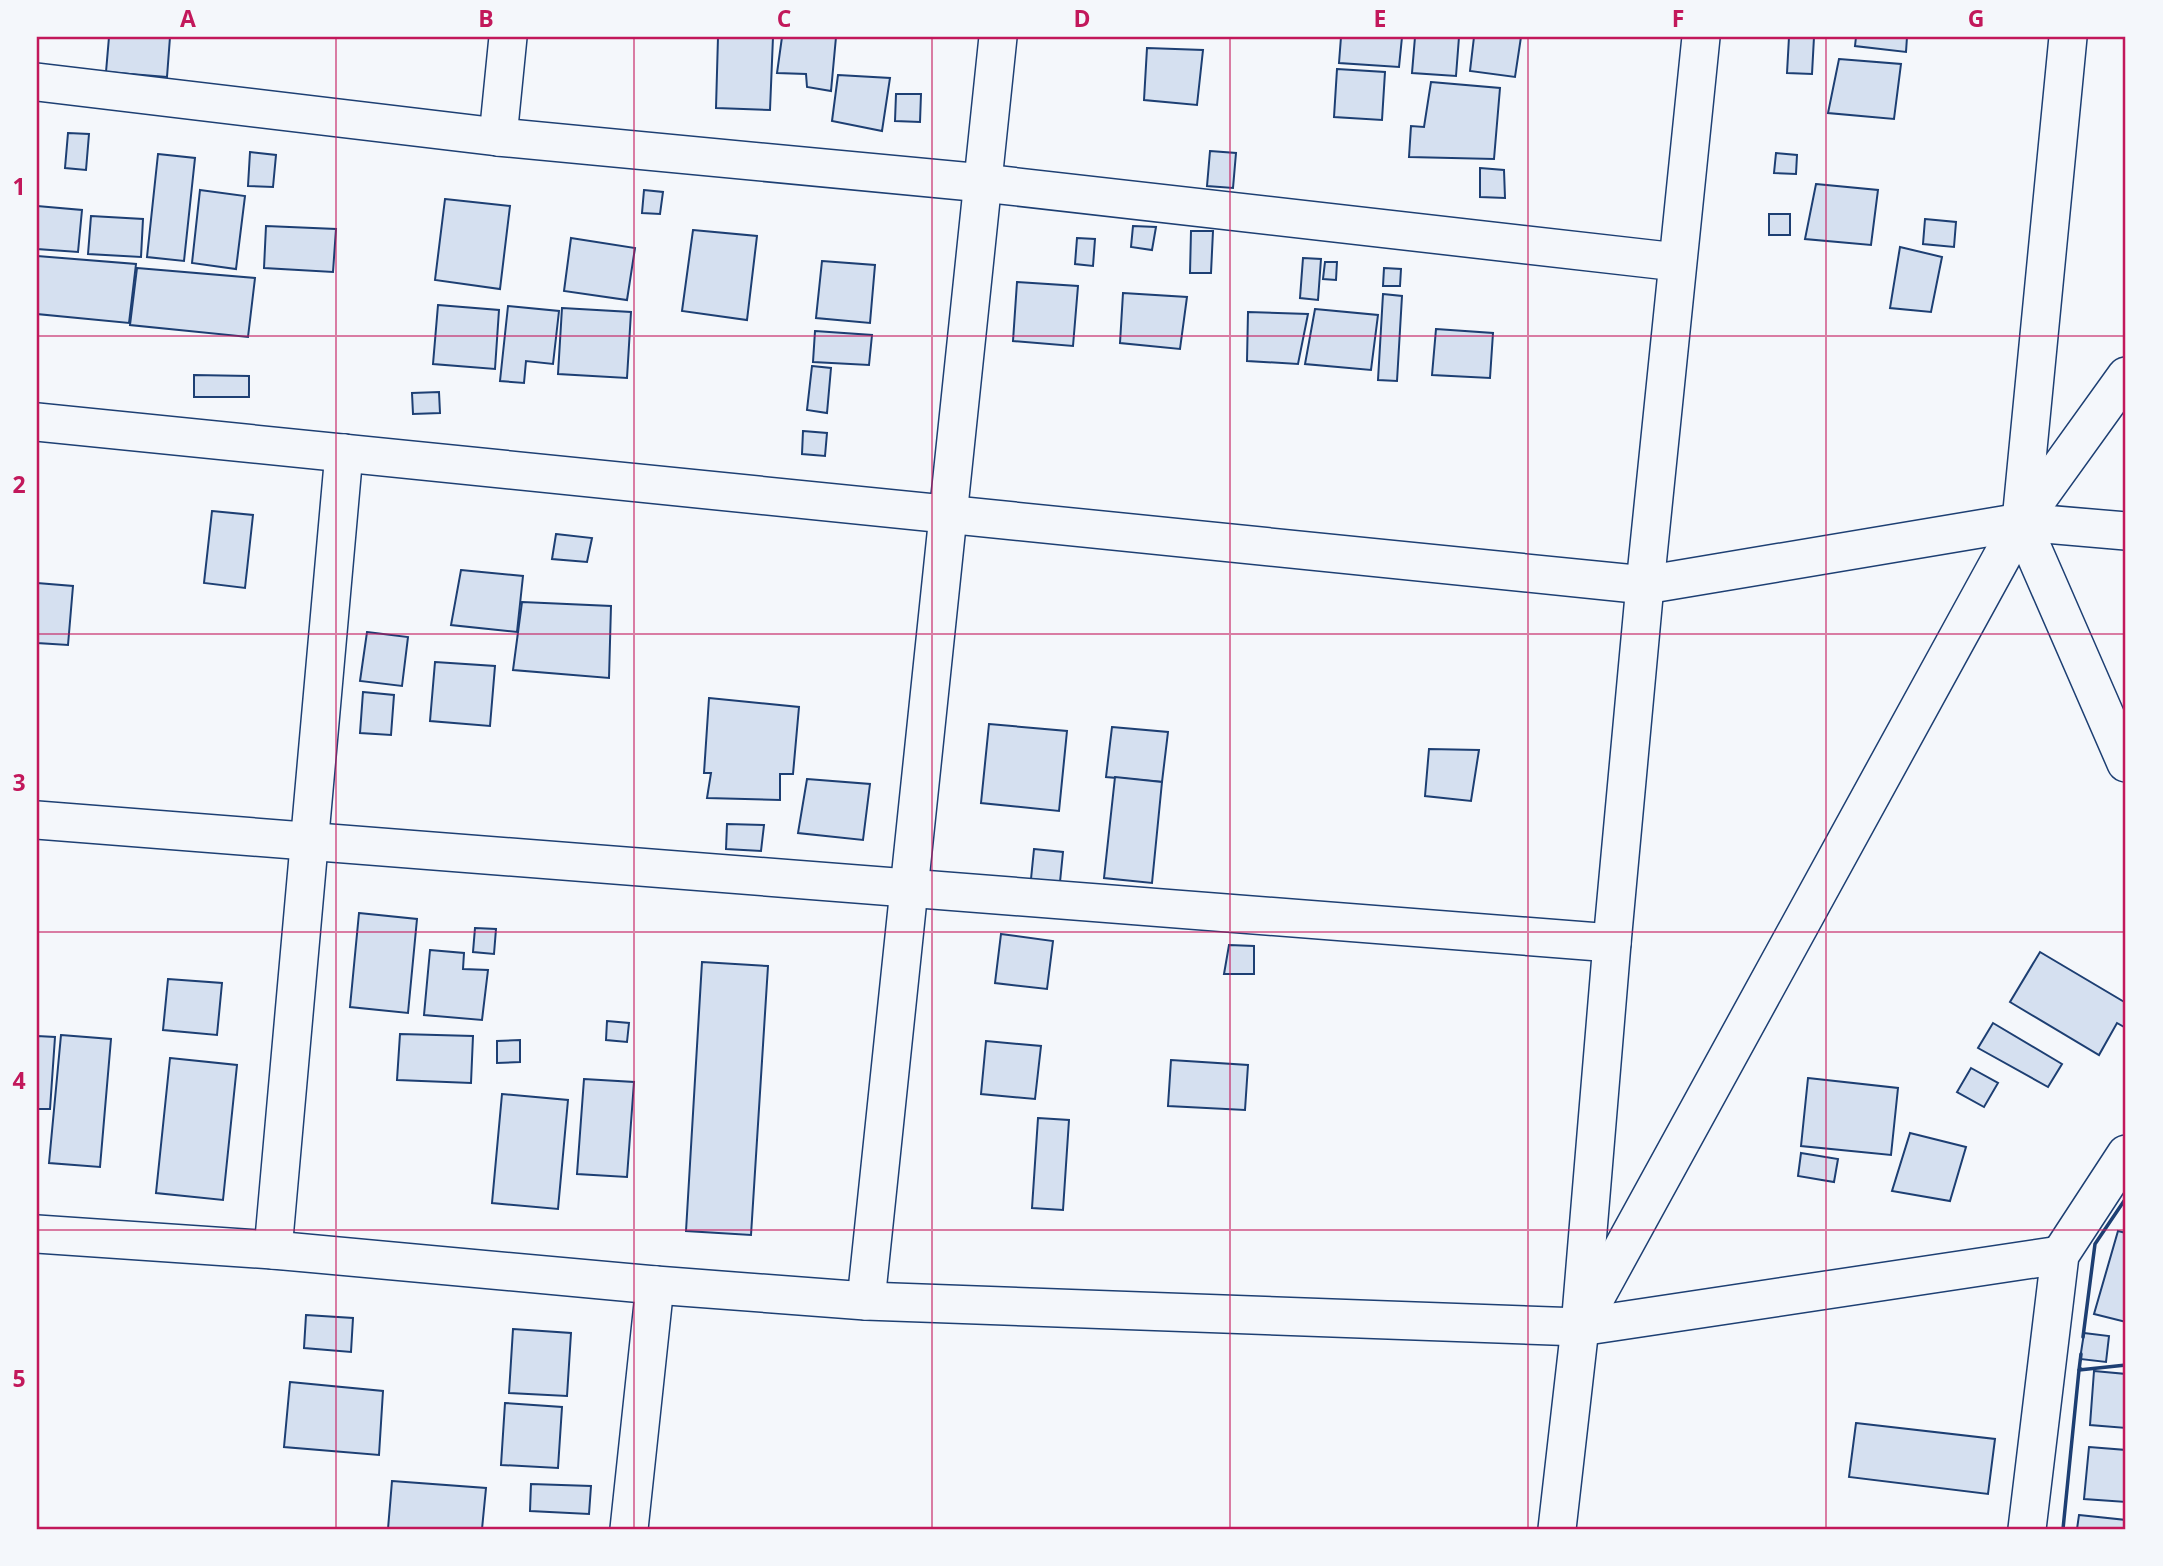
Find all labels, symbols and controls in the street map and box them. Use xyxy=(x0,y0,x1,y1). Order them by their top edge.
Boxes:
text: A xyxy=(180,2,196,34)
text: B xyxy=(478,2,494,34)
text: C xyxy=(777,2,791,34)
text: D xyxy=(1073,2,1091,34)
text: E xyxy=(1374,2,1386,34)
text: F xyxy=(1672,2,1684,34)
text: G xyxy=(1968,2,1984,34)
text: 1 xyxy=(12,170,26,202)
text: 2 xyxy=(12,468,26,500)
text: 3 xyxy=(12,766,26,798)
text: 4 xyxy=(12,1064,26,1096)
text: 5 xyxy=(12,1362,26,1394)

